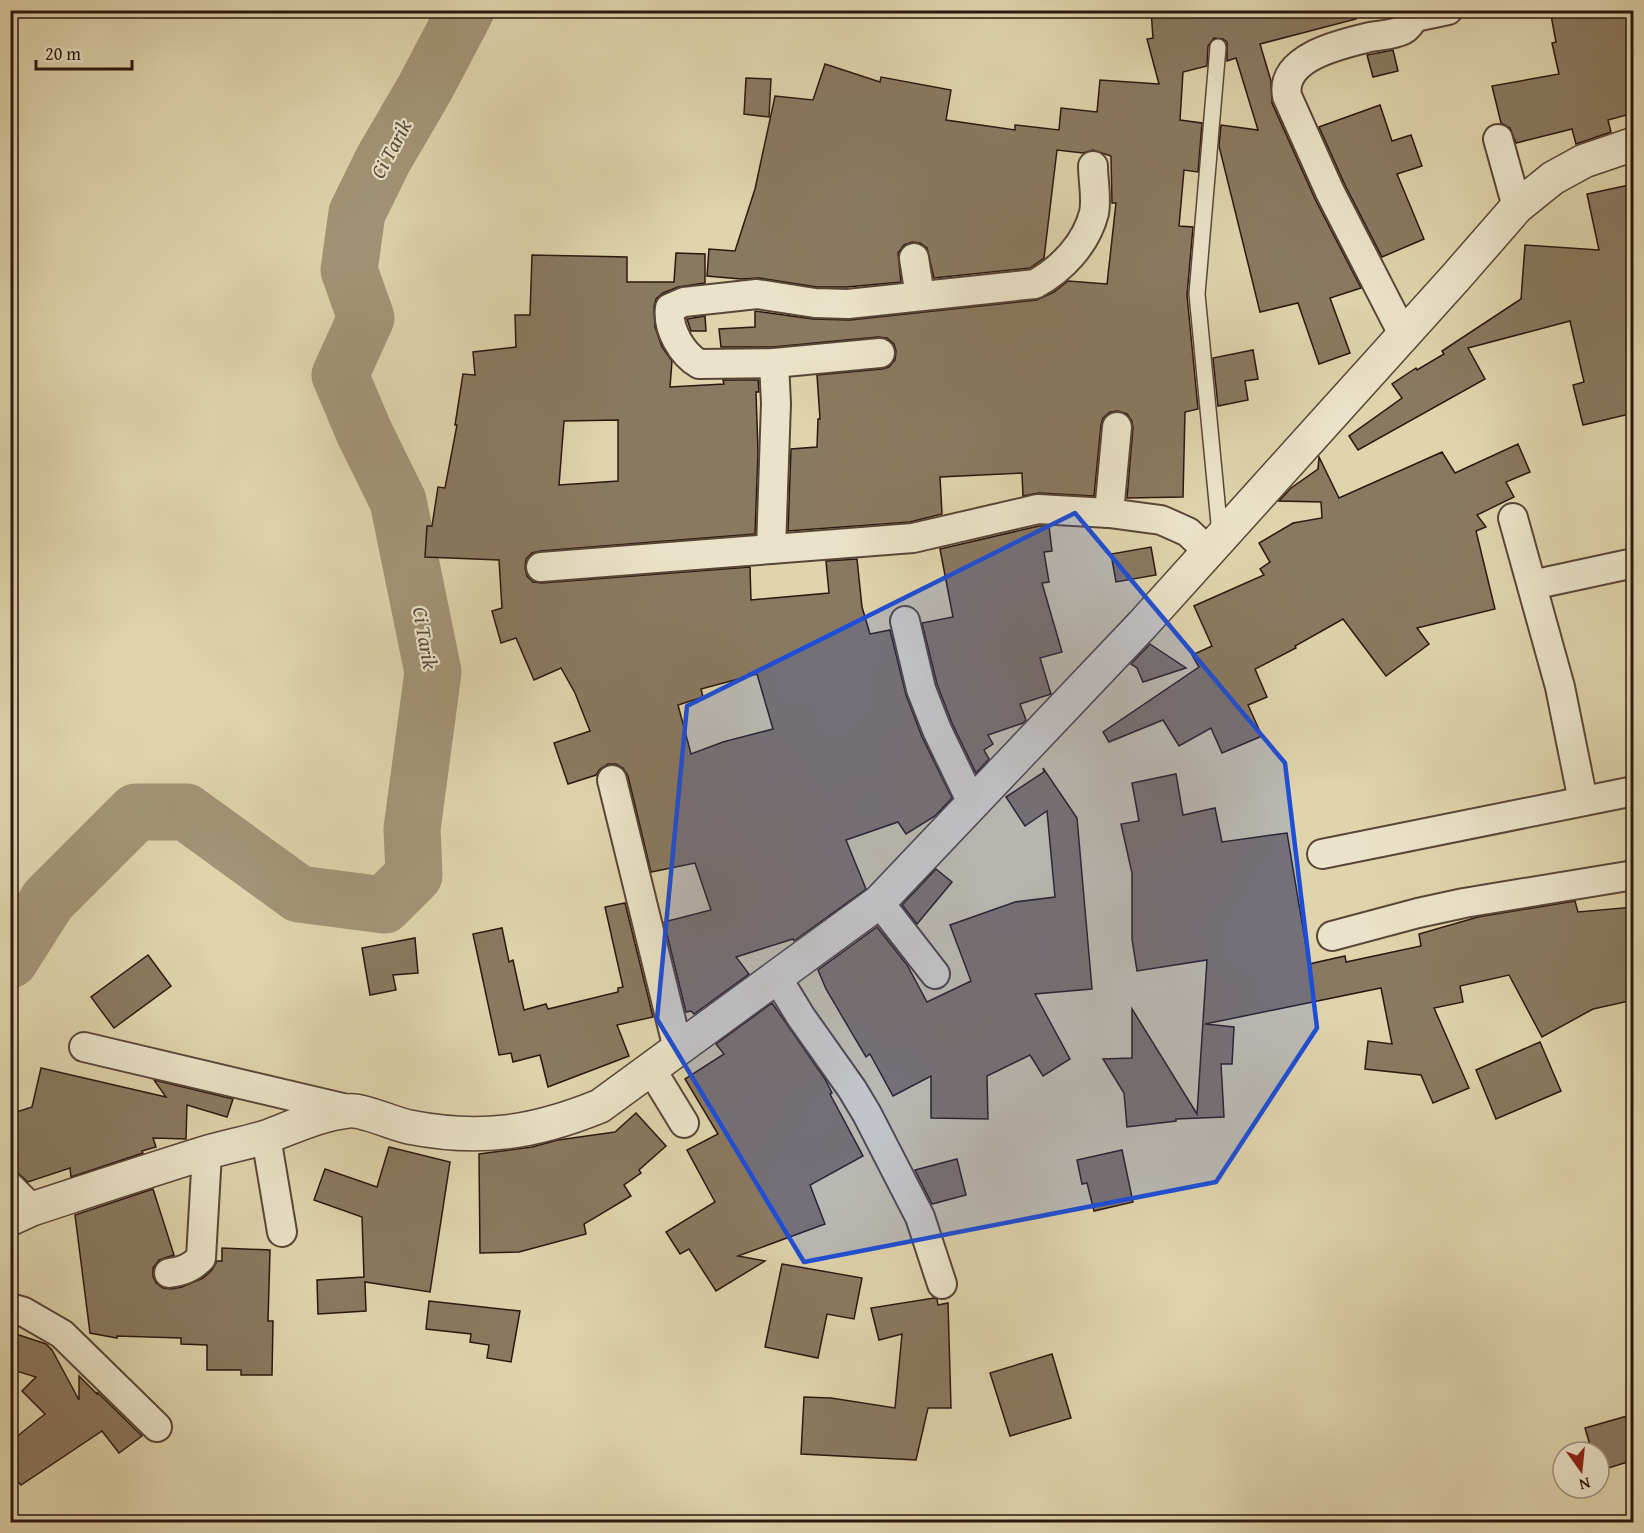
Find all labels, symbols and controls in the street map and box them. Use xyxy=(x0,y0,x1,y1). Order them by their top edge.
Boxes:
scale bar xyxy=(36,33,132,71)
text: 20 m xyxy=(45,40,81,67)
water label: Ci Tarik xyxy=(362,113,419,184)
water label: Ci Tarik xyxy=(405,604,446,672)
north arrow xyxy=(1551,1440,1611,1500)
text: N xyxy=(1576,1472,1593,1498)

